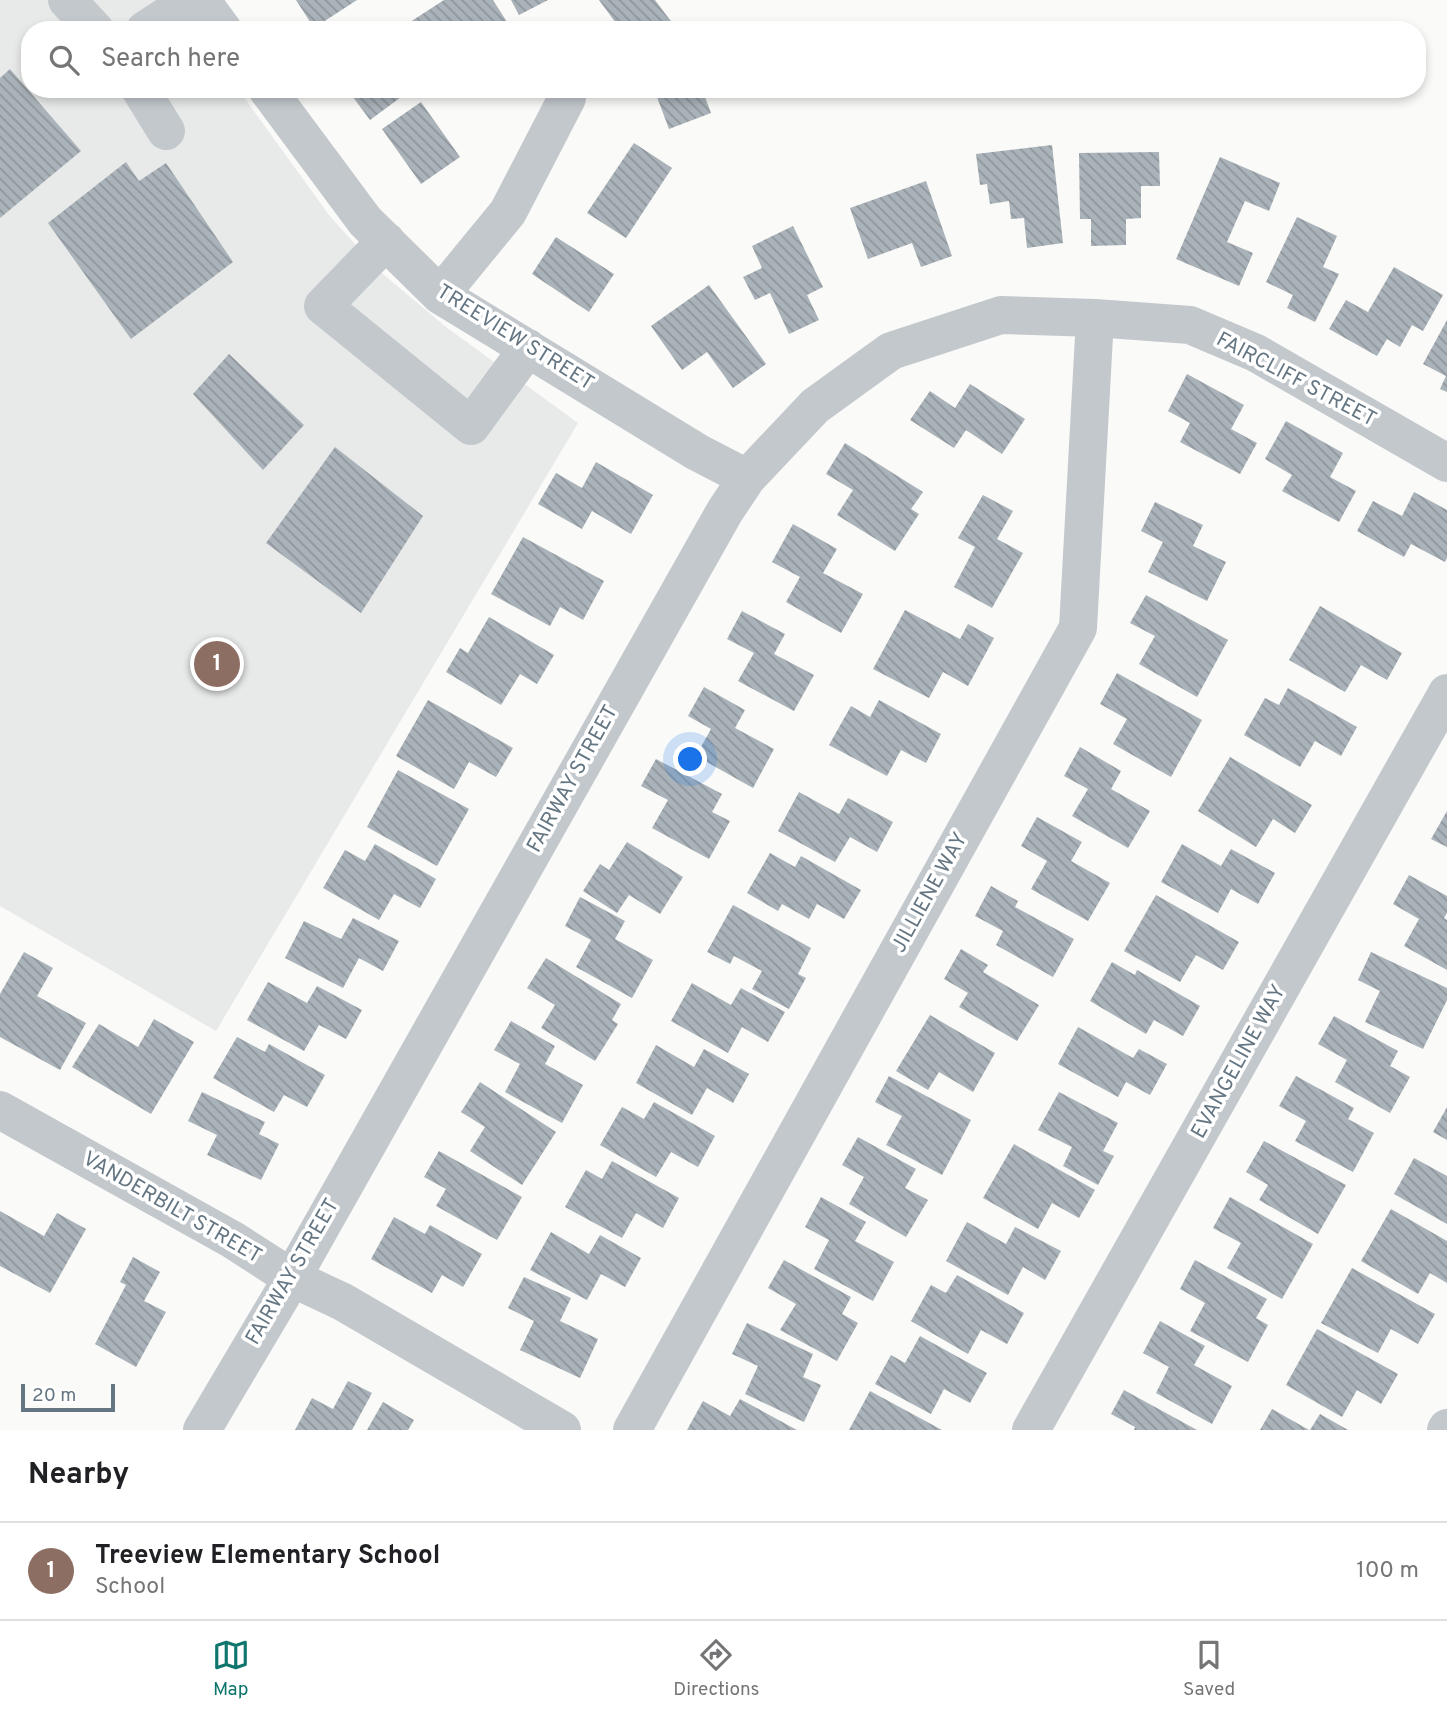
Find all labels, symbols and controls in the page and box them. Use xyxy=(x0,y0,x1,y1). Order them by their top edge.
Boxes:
search box xyxy=(21,21,1426,98)
icon: search xyxy=(45,41,83,79)
text: Search here xyxy=(101,43,240,76)
street label: TREEVIEW STREET xyxy=(431,279,599,397)
street label: FAIRCLIFF STREET xyxy=(1211,326,1381,434)
pin: 1 xyxy=(194,638,240,690)
street label: FAIRWAY STREET xyxy=(521,700,625,858)
your location xyxy=(673,742,707,776)
street label: JILLIENE WAY xyxy=(886,828,974,958)
street label: EVANGELINE WAY xyxy=(1186,980,1292,1144)
street label: VANDERBILT STREET xyxy=(78,1146,266,1270)
street label: FAIRWAY STREET xyxy=(240,1194,346,1350)
scale bar xyxy=(21,1381,116,1413)
text: 20 m xyxy=(32,1384,76,1408)
text: Nearby xyxy=(28,1457,129,1494)
text: Treeview Elementary School xyxy=(95,1540,440,1573)
text: 1 xyxy=(46,1557,56,1586)
text: 100 m xyxy=(1356,1557,1419,1586)
text: School xyxy=(95,1573,165,1602)
tab: Map xyxy=(212,1636,250,1702)
tab: Directions xyxy=(673,1636,760,1702)
tab: Saved xyxy=(1183,1636,1235,1702)

